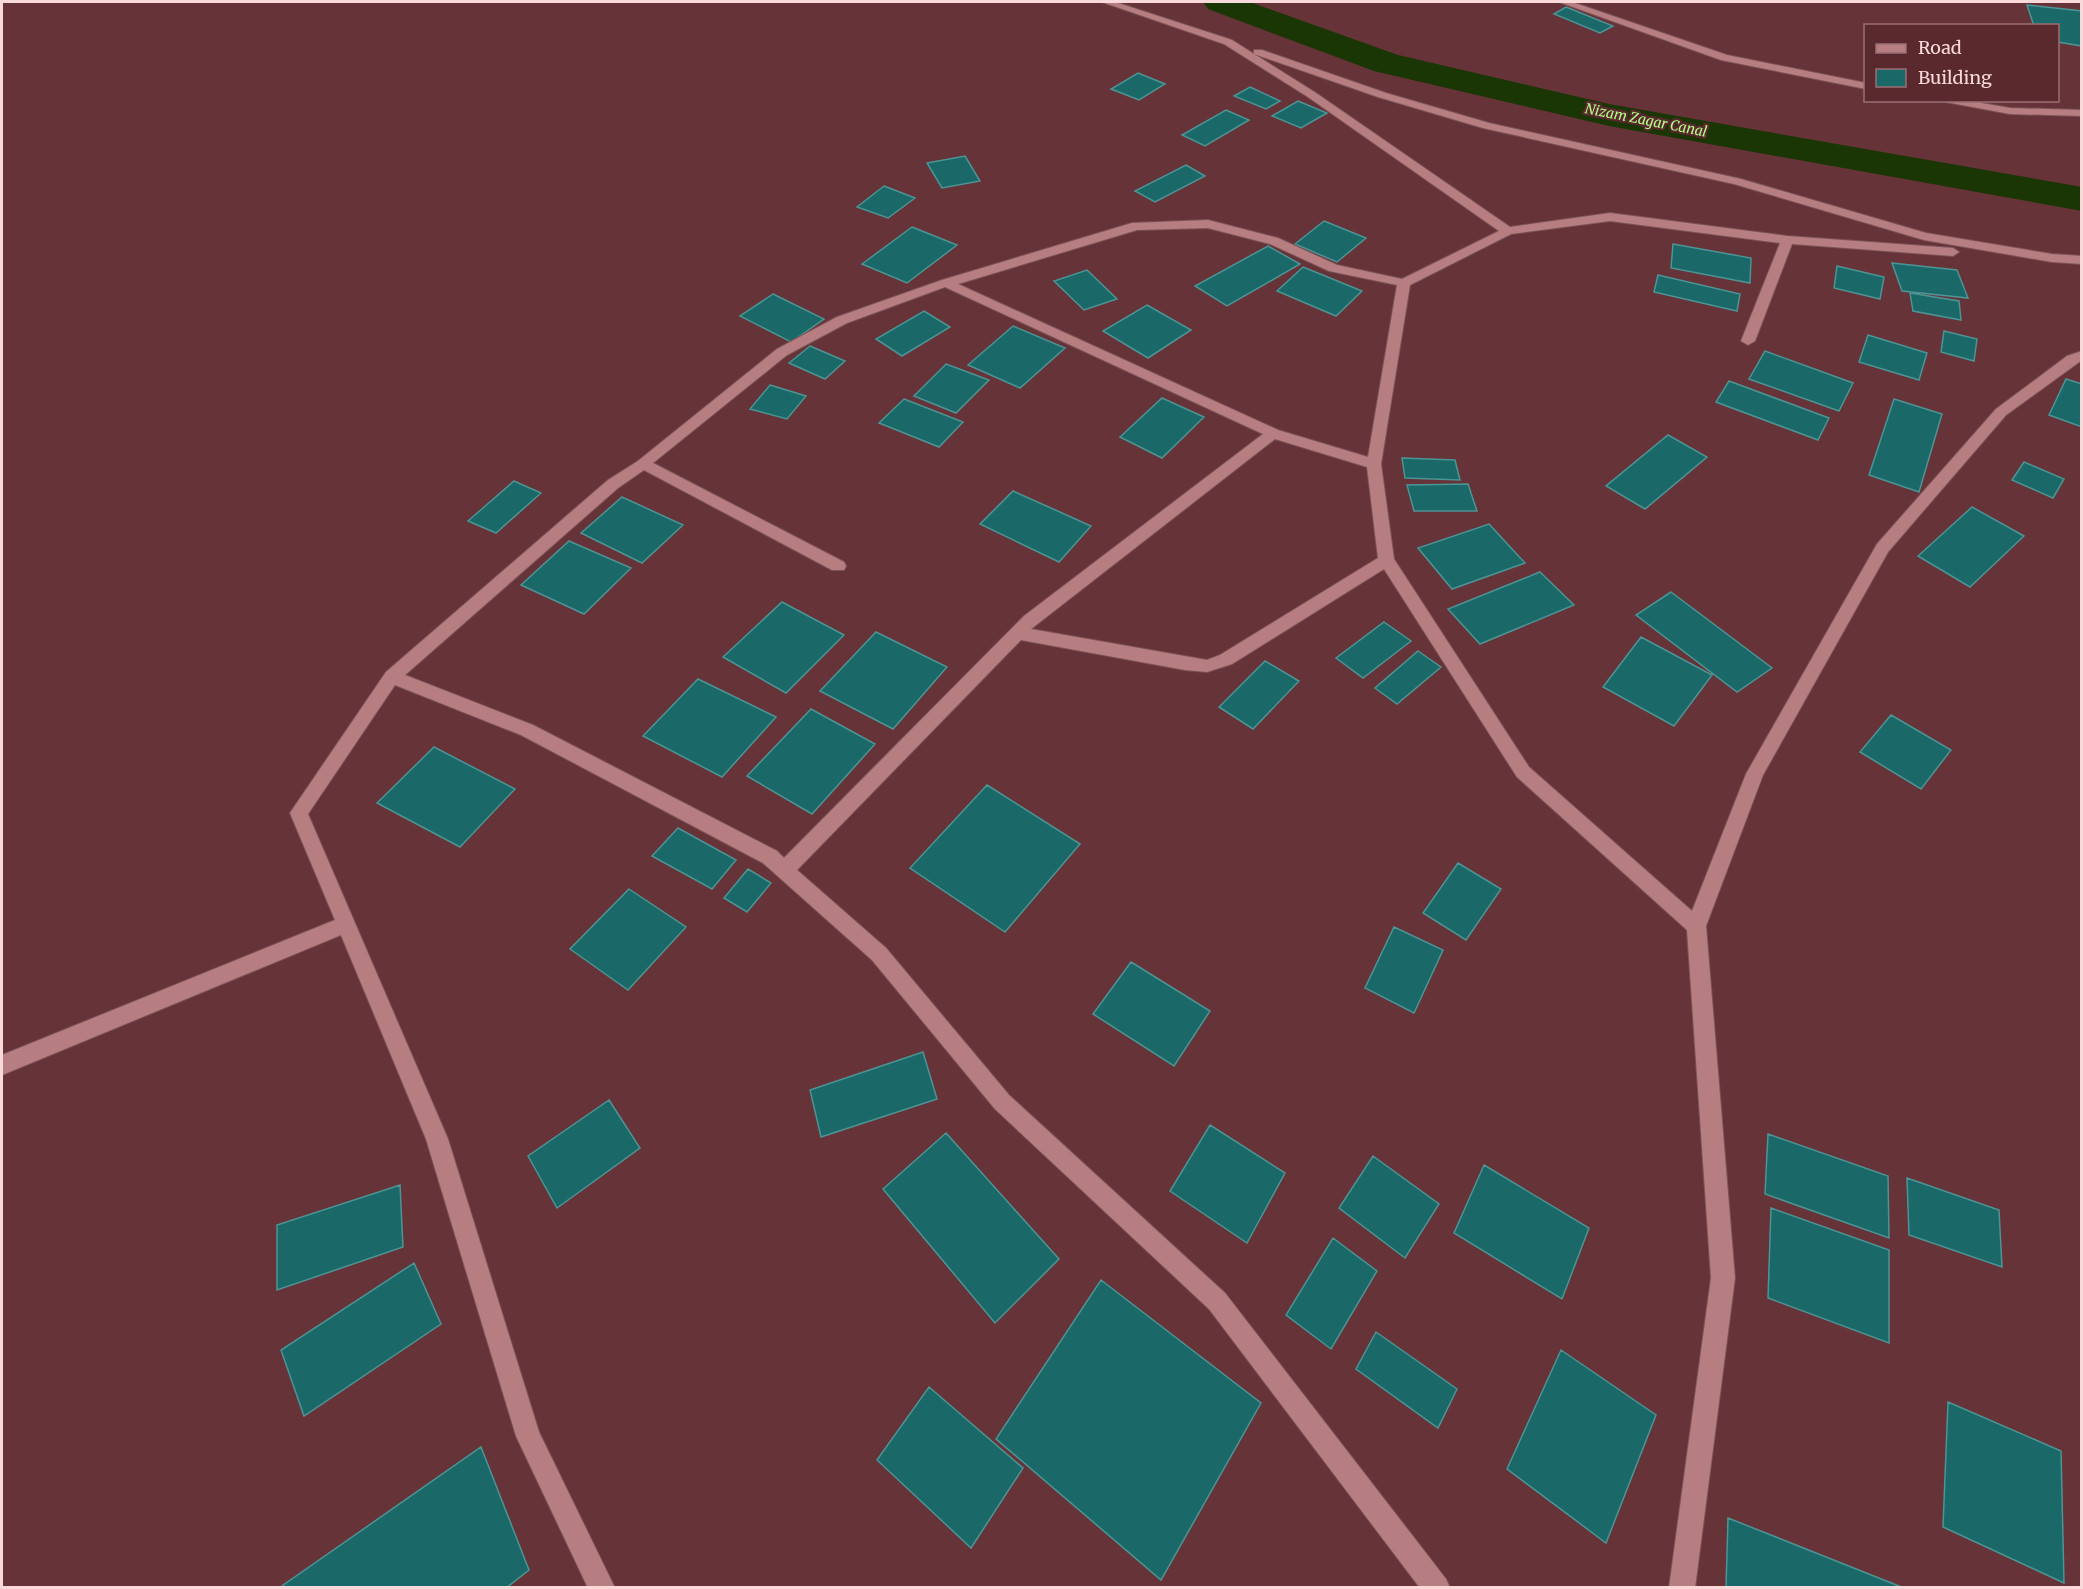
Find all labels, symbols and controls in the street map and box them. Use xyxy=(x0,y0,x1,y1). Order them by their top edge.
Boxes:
legend xyxy=(1864,24,2059,102)
text: Road xyxy=(1918,36,1962,59)
text: Building xyxy=(1918,66,1992,89)
water label: Nizam Zagar Canal xyxy=(1583,99,1709,141)

